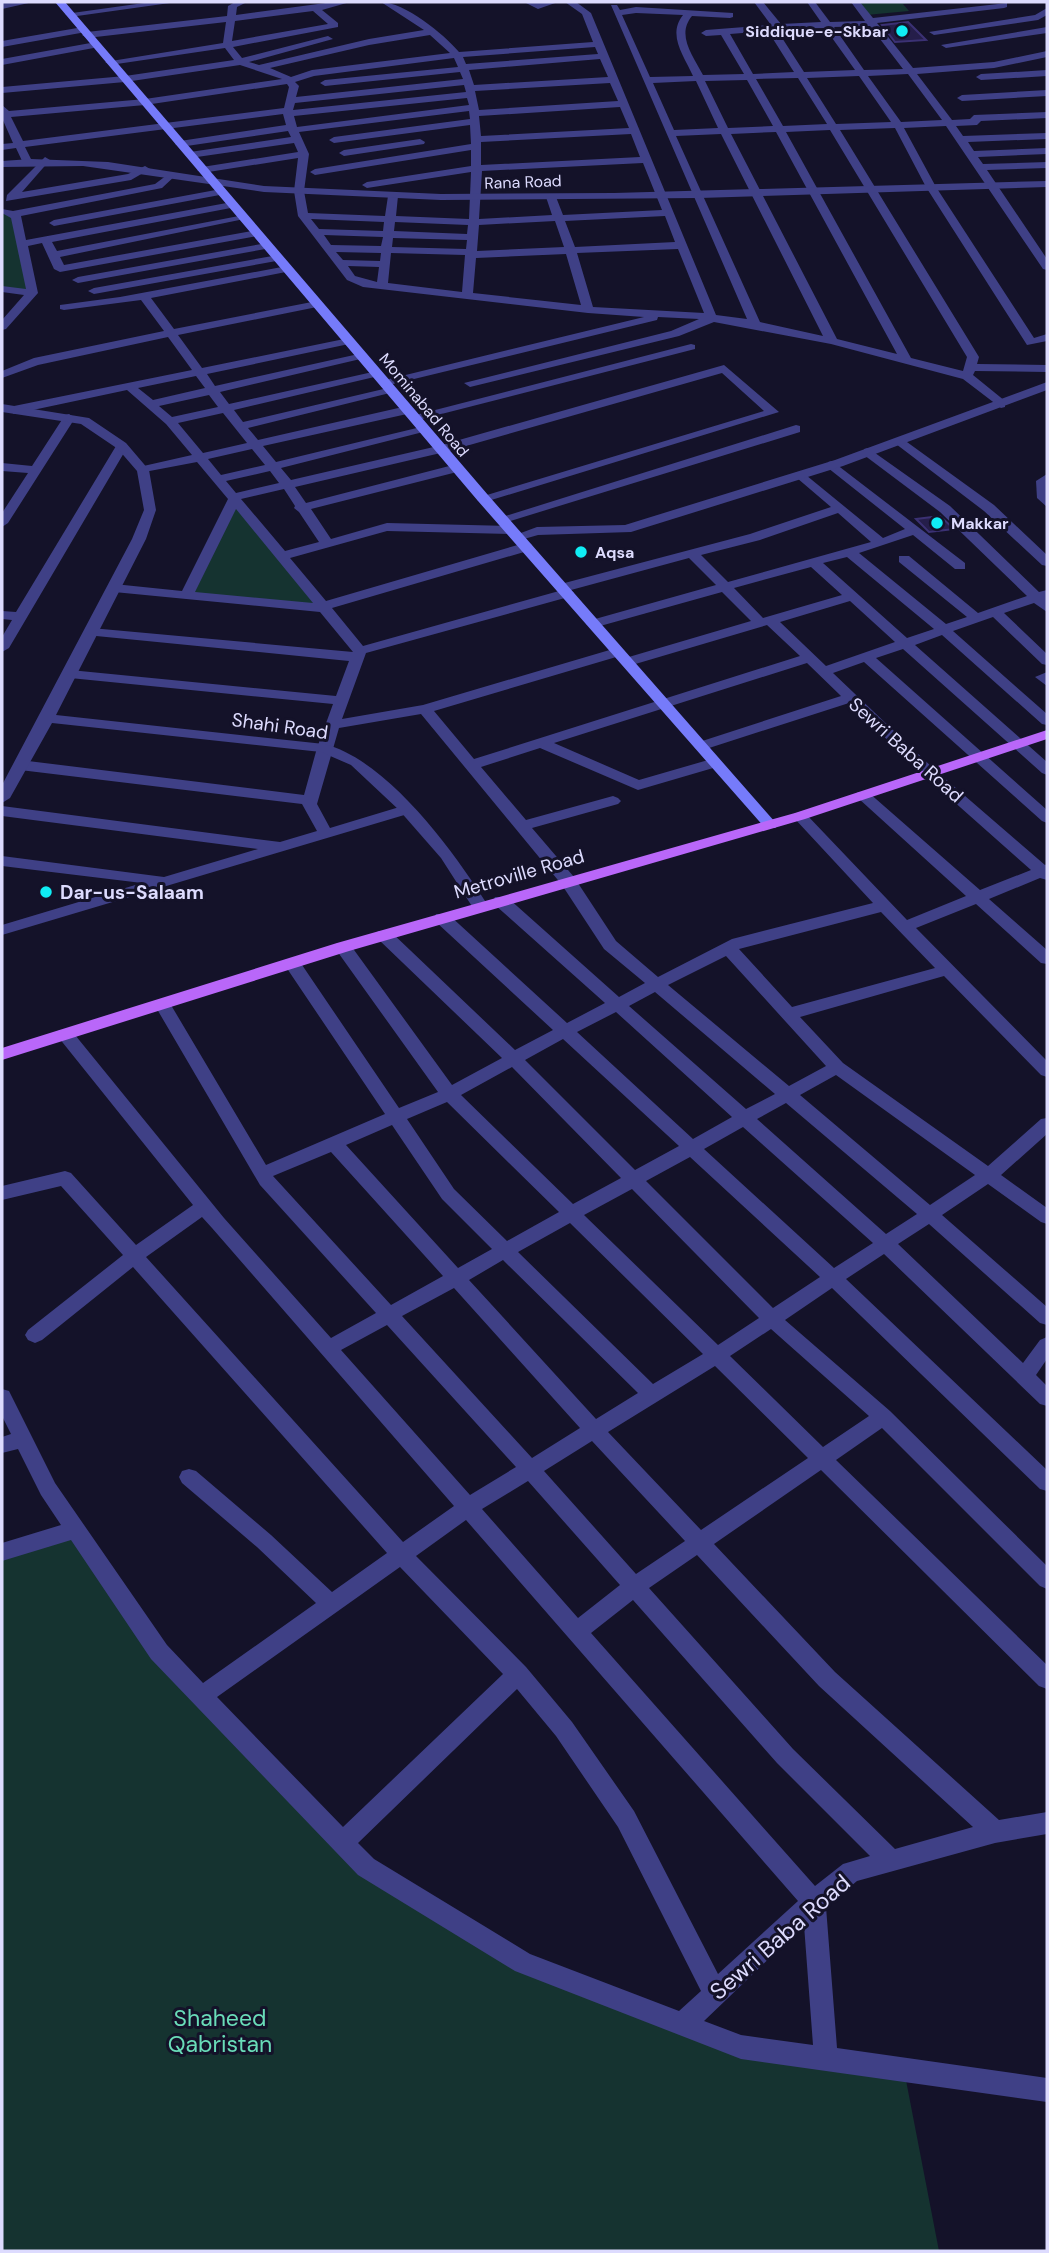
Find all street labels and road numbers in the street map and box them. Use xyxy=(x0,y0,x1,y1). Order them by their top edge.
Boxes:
street label: Rana Road xyxy=(484,170,562,194)
street label: Mominabad Road xyxy=(374,349,474,461)
street label: Sewri Baba Road xyxy=(843,692,969,808)
street label: Shahi Road xyxy=(230,707,330,745)
street label: Metroville Road xyxy=(451,843,587,905)
street label: Sewri Baba Road xyxy=(704,1868,856,2006)

